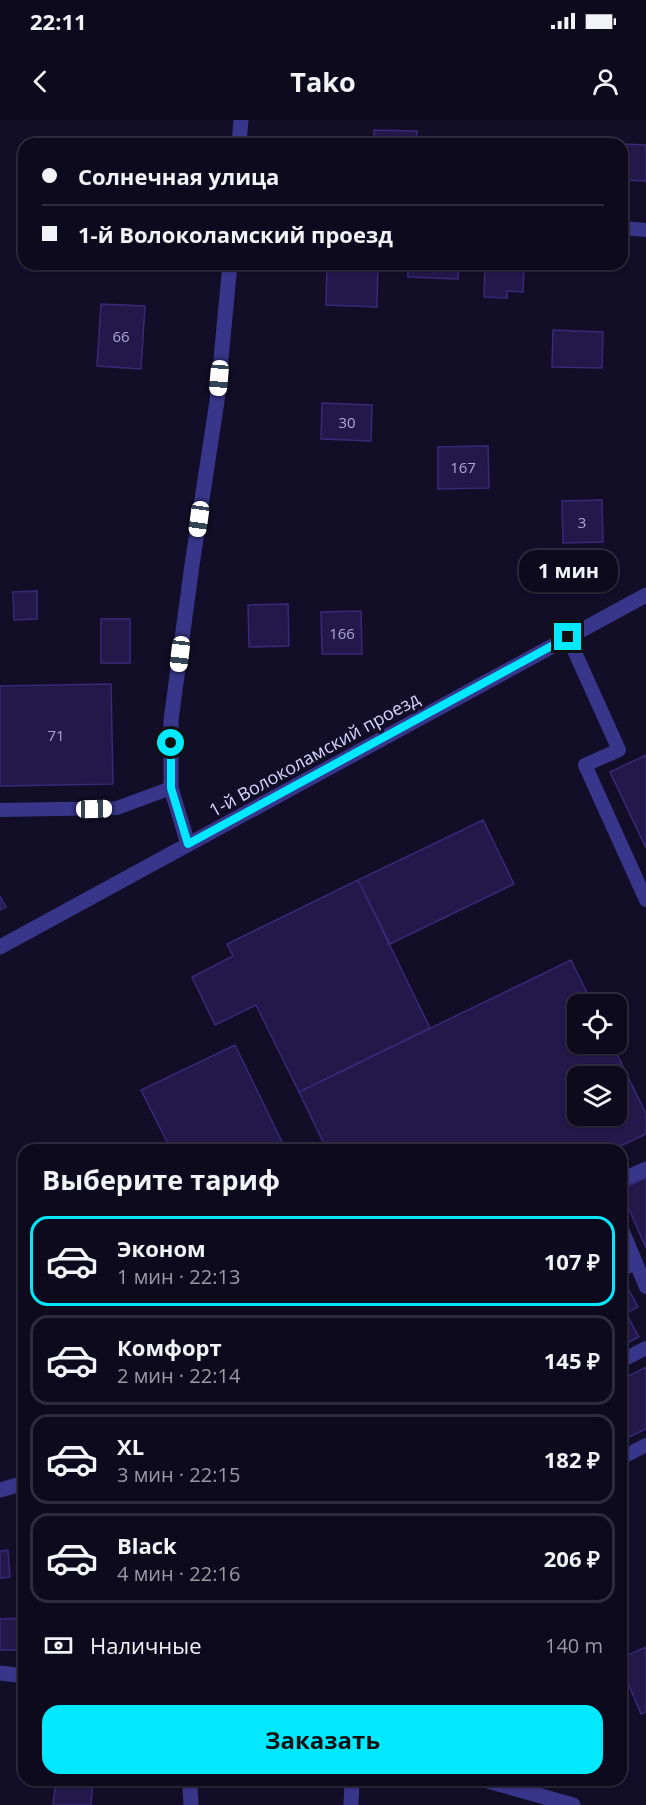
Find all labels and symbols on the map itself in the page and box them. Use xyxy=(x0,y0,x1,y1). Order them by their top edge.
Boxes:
house number: 66 xyxy=(112,326,130,346)
car xyxy=(208,359,230,397)
house number: 30 xyxy=(338,412,356,432)
house number: 167 xyxy=(450,457,476,477)
car xyxy=(188,500,210,538)
house number: 3 xyxy=(578,512,586,532)
callout: 1 мин xyxy=(518,550,618,592)
house number: 166 xyxy=(329,623,355,643)
route end xyxy=(554,623,581,650)
car xyxy=(169,635,191,673)
street label: 1-й Волоколамский проезд xyxy=(205,686,423,822)
house number: 71 xyxy=(47,725,65,745)
route start xyxy=(157,729,184,756)
car xyxy=(76,800,112,818)

